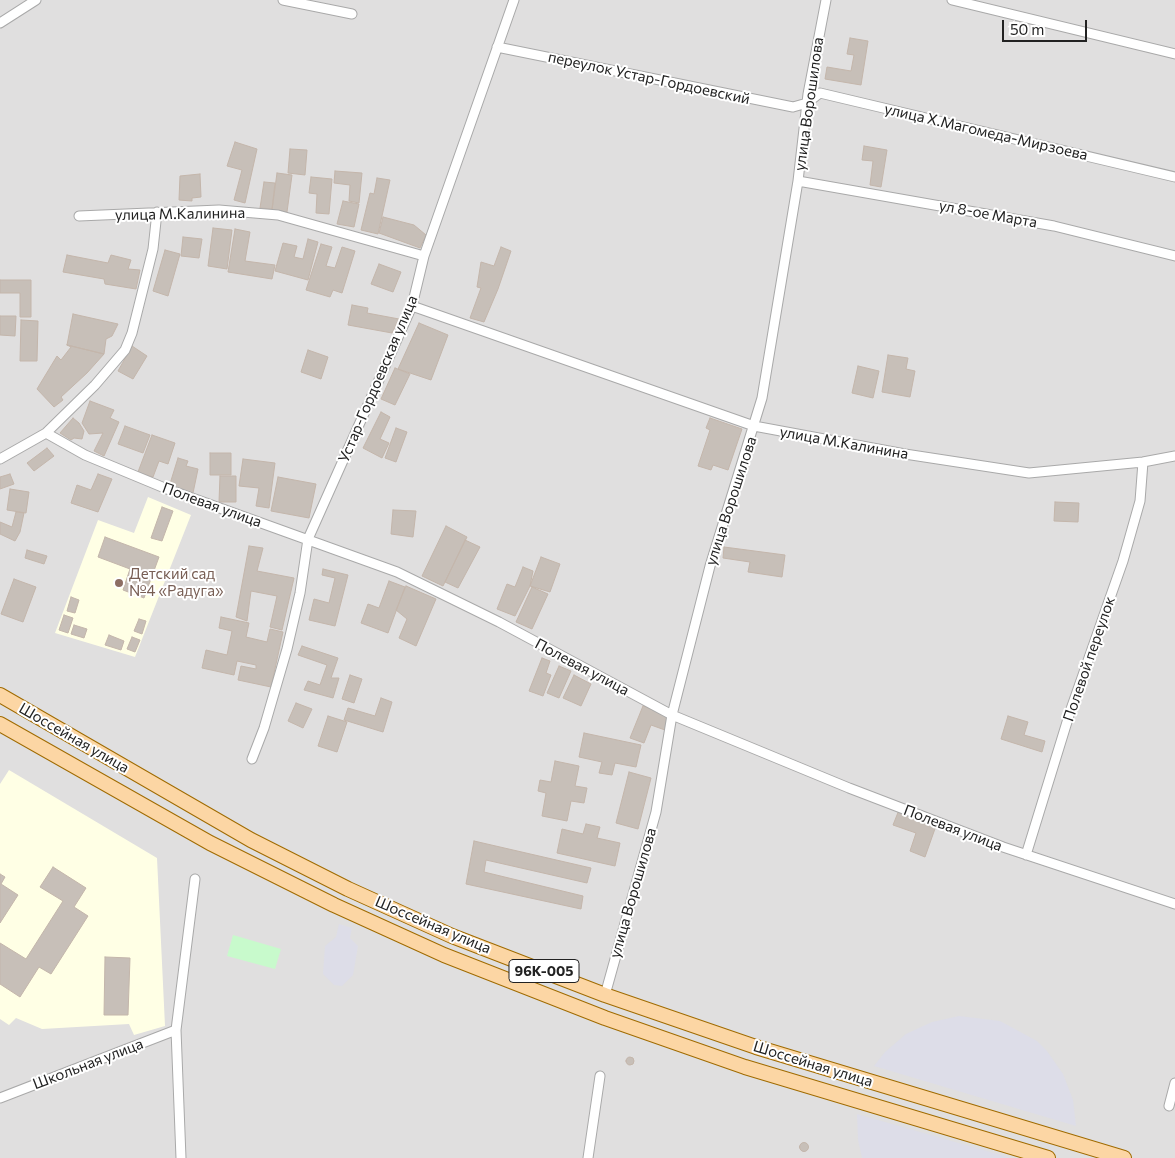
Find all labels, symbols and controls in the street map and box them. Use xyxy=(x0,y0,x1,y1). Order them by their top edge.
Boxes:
scale bar xyxy=(1005,10,1090,42)
text: 50 m xyxy=(1010,20,1044,38)
street label: улица Ворошилова xyxy=(791,36,827,172)
street label: переулок Устар-Гордоевский xyxy=(546,48,752,108)
street label: улица Х.Магомеда-Мирзоева xyxy=(883,100,1089,164)
street label: ул 8-ое Марта xyxy=(937,197,1039,231)
street label: улица М.Калинина xyxy=(115,204,245,224)
street label: Устар-Гордоевская улица xyxy=(335,293,421,465)
street label: улица М.Калинина xyxy=(778,423,910,463)
street label: улица Ворошилова xyxy=(702,434,760,568)
street label: Полевая улица xyxy=(160,479,264,531)
place label: Детский сад №4 «Радуга» xyxy=(129,565,223,600)
marker: Детский сад №4 «Радуга» xyxy=(113,577,125,589)
street label: Полевой переулок xyxy=(1059,594,1119,724)
street label: Полевая улица xyxy=(532,635,632,699)
street label: Шоссейная улица xyxy=(16,699,132,777)
street label: Полевая улица xyxy=(901,801,1005,855)
street label: улица Ворошилова xyxy=(606,826,660,960)
street label: Шоссейная улица xyxy=(372,892,494,958)
road number: 96К-005 xyxy=(509,959,579,982)
street label: Школьная улица xyxy=(30,1035,146,1093)
street label: Шоссейная улица xyxy=(751,1037,875,1091)

